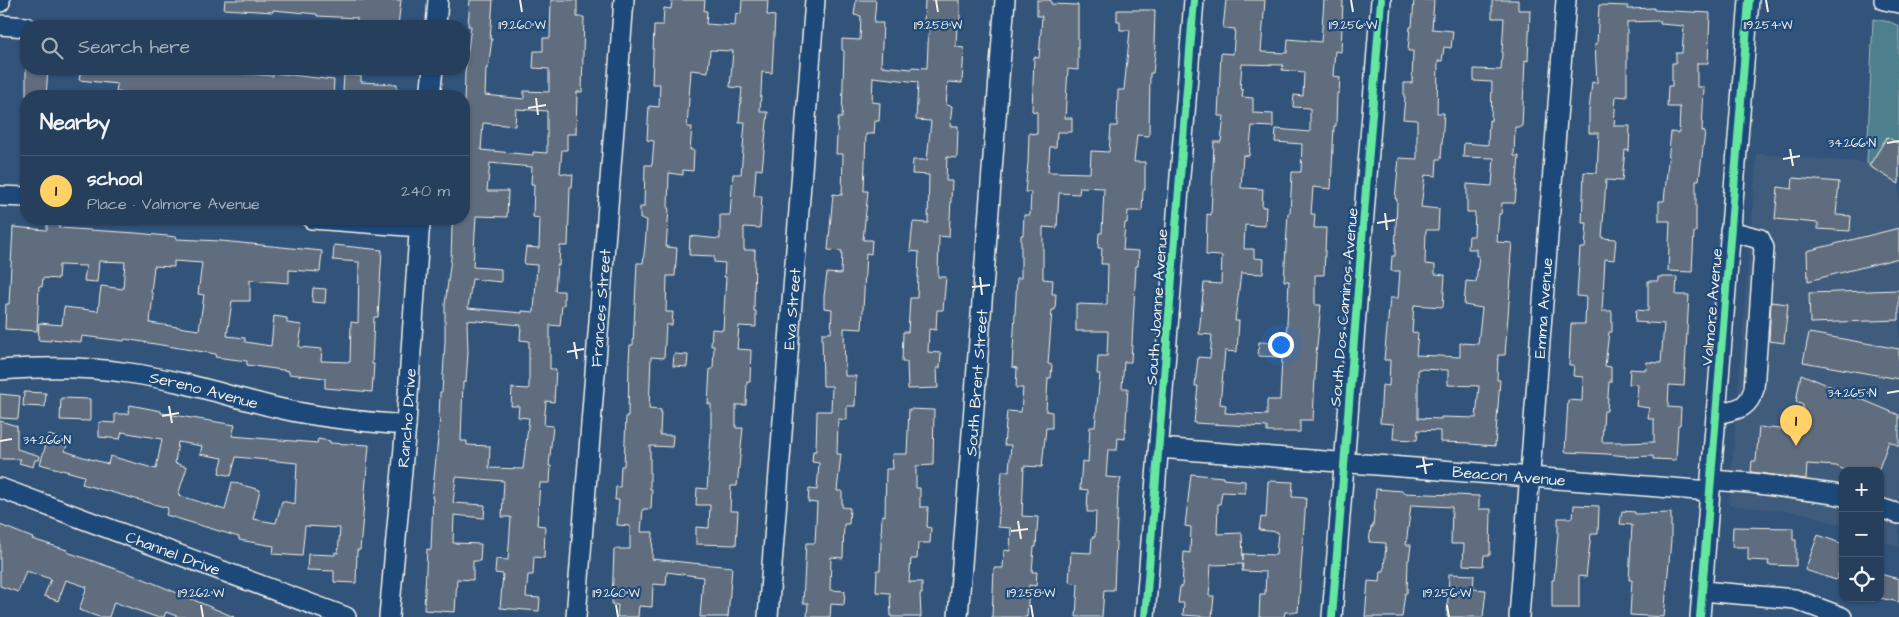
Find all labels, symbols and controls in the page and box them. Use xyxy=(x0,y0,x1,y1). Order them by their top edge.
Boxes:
text: 119.260°W xyxy=(498,17,546,34)
text: 119.258°W xyxy=(914,17,963,34)
text: 119.256°W xyxy=(1329,17,1378,34)
text: 119.254°W xyxy=(1743,17,1793,34)
search box xyxy=(20,20,470,75)
icon: search xyxy=(38,34,66,62)
text: Search here xyxy=(78,34,190,61)
text: Nearby xyxy=(40,108,110,137)
text: 34.266°N xyxy=(1828,135,1876,152)
text: school xyxy=(87,166,142,193)
text: 1 xyxy=(55,180,57,202)
text: 240 m xyxy=(401,180,450,202)
text: Place · Valmore Avenue xyxy=(87,193,260,215)
street label: South Dos Caminos Avenue xyxy=(1324,206,1364,408)
street label: South Joanne Avenue xyxy=(1141,228,1173,386)
street label: Frances Street xyxy=(585,247,617,368)
street label: Valmore Avenue xyxy=(1696,247,1728,367)
street label: Emma Avenue xyxy=(1529,256,1558,359)
street label: Eva Street xyxy=(778,267,807,351)
street label: South Brent Street xyxy=(960,308,993,457)
your location xyxy=(1268,332,1294,358)
street label: Sereno Avenue xyxy=(147,366,261,415)
street label: Rancho Drive xyxy=(392,367,422,468)
text: 34.265°N xyxy=(1827,385,1877,402)
pin: 1 xyxy=(1780,405,1812,446)
text: 34.266°N xyxy=(23,432,71,449)
street label: Beacon Avenue xyxy=(1451,461,1567,492)
map controls xyxy=(1839,467,1884,602)
button: + xyxy=(1839,467,1884,512)
button: − xyxy=(1839,512,1884,557)
street label: Channel Drive xyxy=(123,526,224,581)
button: locate xyxy=(1839,557,1884,602)
text: 119.262°W xyxy=(178,585,225,602)
text: 119.260°W xyxy=(592,585,640,602)
text: 119.258°W xyxy=(1007,585,1056,602)
text: 119.256°W xyxy=(1423,585,1472,602)

